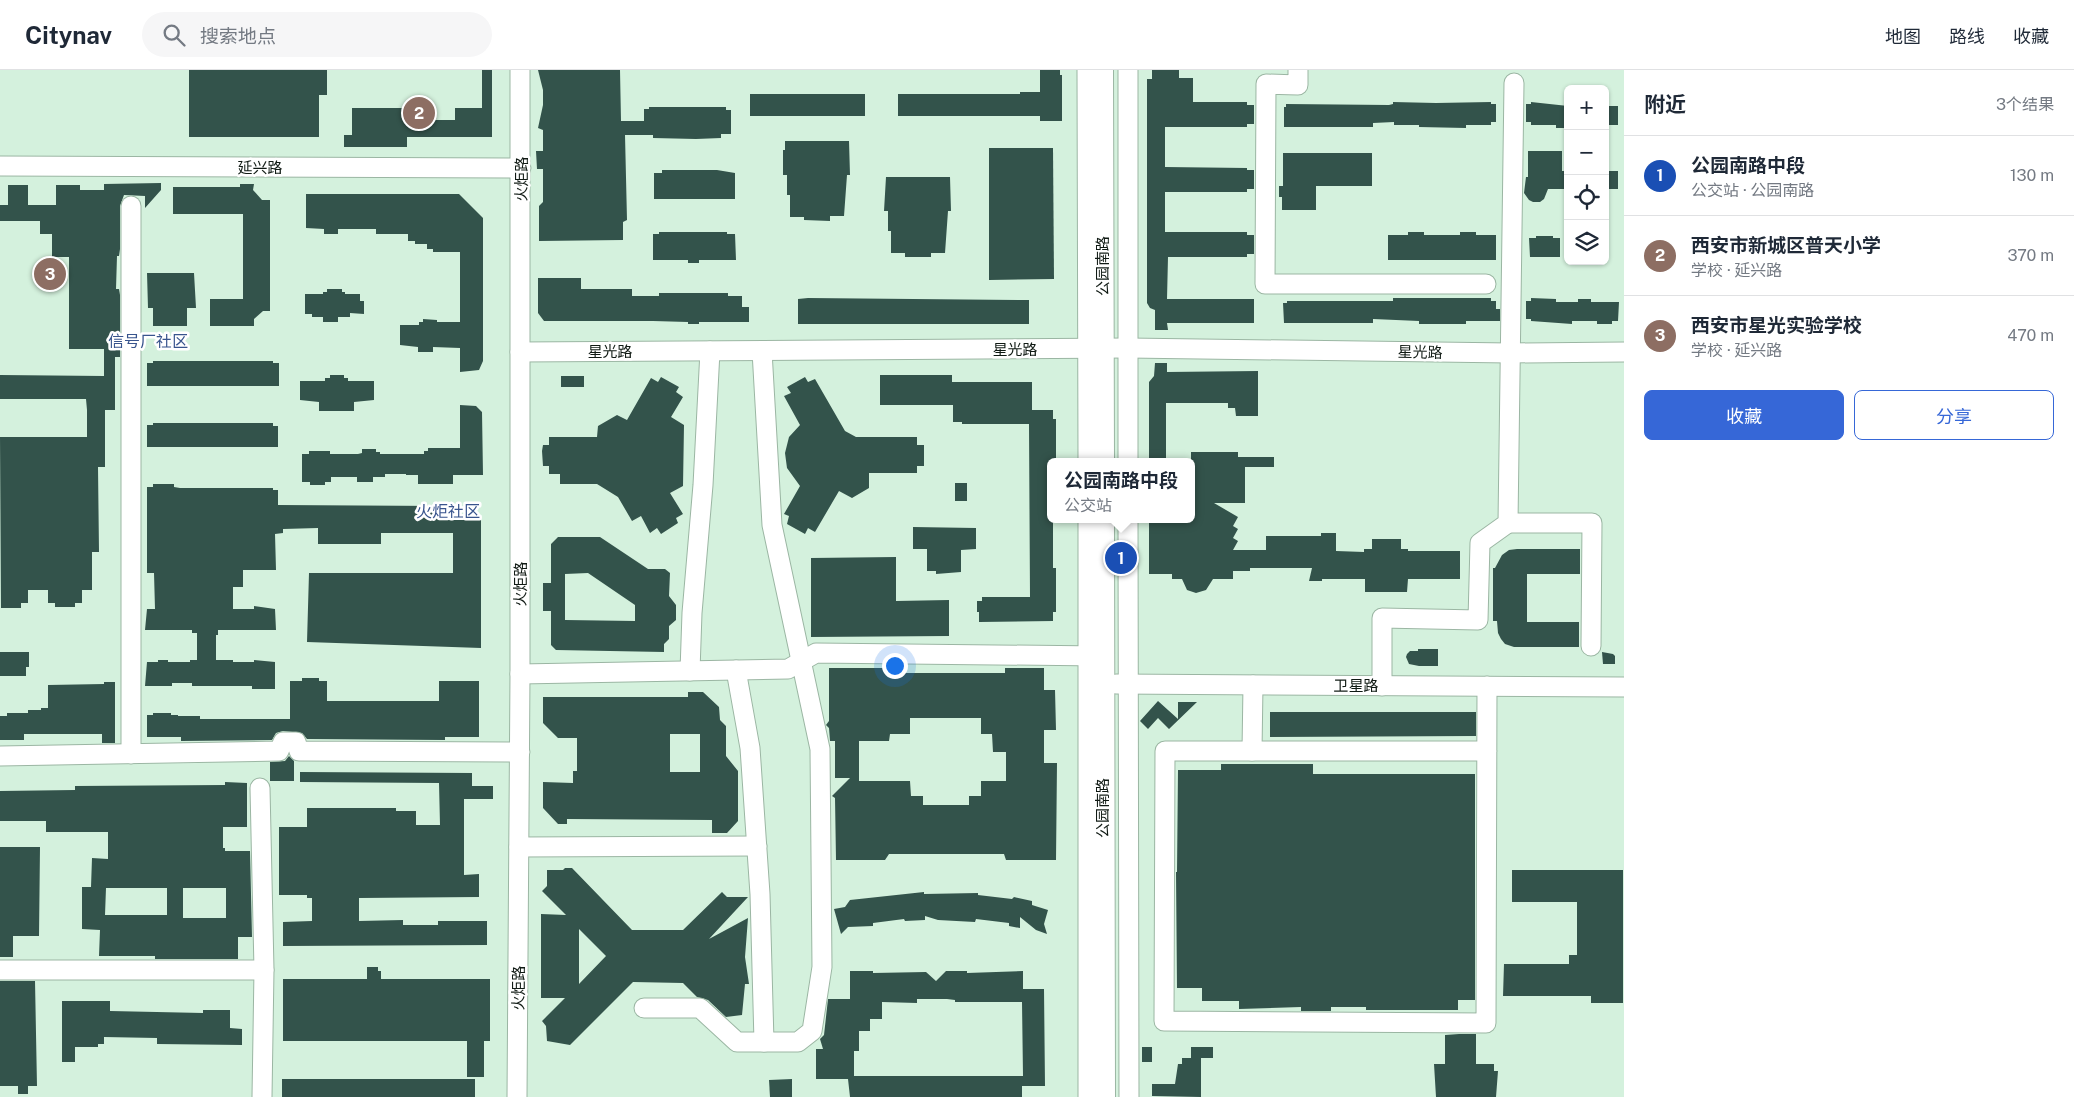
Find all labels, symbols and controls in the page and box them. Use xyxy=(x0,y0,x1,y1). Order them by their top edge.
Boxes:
search box xyxy=(142,12,492,57)
text: Citynav xyxy=(25,21,112,49)
icon: search xyxy=(160,21,188,49)
text: 搜索地点 xyxy=(200,25,276,47)
text: 地图 xyxy=(1885,26,1921,47)
text: 路线 xyxy=(1949,26,1985,47)
text: 收藏 xyxy=(2013,26,2049,47)
map controls xyxy=(1564,85,1609,265)
button: + xyxy=(1564,85,1609,130)
text: 附近 xyxy=(1644,92,1686,117)
pin: 2 xyxy=(403,94,435,132)
text: 3个结果 xyxy=(1996,95,2054,114)
button: − xyxy=(1564,130,1609,175)
text: 公园南路中段 xyxy=(1691,154,1805,176)
street label: 火炬路 xyxy=(513,156,530,202)
street label: 延兴路 xyxy=(237,159,283,176)
text: 1 xyxy=(1657,166,1663,185)
text: 130 m xyxy=(2010,166,2054,185)
button: locate xyxy=(1564,175,1609,220)
text: 公交站 · 公园南路 xyxy=(1691,181,1814,200)
button: layers xyxy=(1564,220,1609,265)
text: 西安市新城区普天小学 xyxy=(1691,234,1881,256)
street label: 公园南路 xyxy=(1094,236,1111,296)
text: 2 xyxy=(1655,246,1665,265)
text: 370 m xyxy=(2007,246,2054,265)
pin: 3 xyxy=(34,255,66,293)
text: 学校 · 延兴路 xyxy=(1691,261,1782,280)
text: 西安市星光实验学校 xyxy=(1691,314,1862,336)
text: 3 xyxy=(1655,326,1665,345)
text: 470 m xyxy=(2007,326,2054,345)
district label: 信号厂社区 xyxy=(108,332,188,351)
street label: 星光路 xyxy=(992,341,1038,358)
text: 学校 · 延兴路 xyxy=(1691,341,1782,360)
street label: 星光路 xyxy=(587,343,633,360)
street label: 星光路 xyxy=(1397,343,1443,361)
button: 收藏 xyxy=(1644,390,1844,440)
button: 分享 xyxy=(1854,390,2054,440)
popup xyxy=(1047,458,1195,523)
text: 公园南路中段 xyxy=(1064,469,1178,491)
text: 公交站 xyxy=(1064,496,1112,515)
district label: 火炬社区 xyxy=(416,502,480,521)
pin: 1 xyxy=(1105,539,1137,577)
street label: 火炬路 xyxy=(512,561,529,607)
your location xyxy=(882,653,908,679)
street label: 卫星路 xyxy=(1333,677,1379,694)
street label: 公园南路 xyxy=(1094,778,1111,838)
street label: 火炬路 xyxy=(510,965,527,1011)

